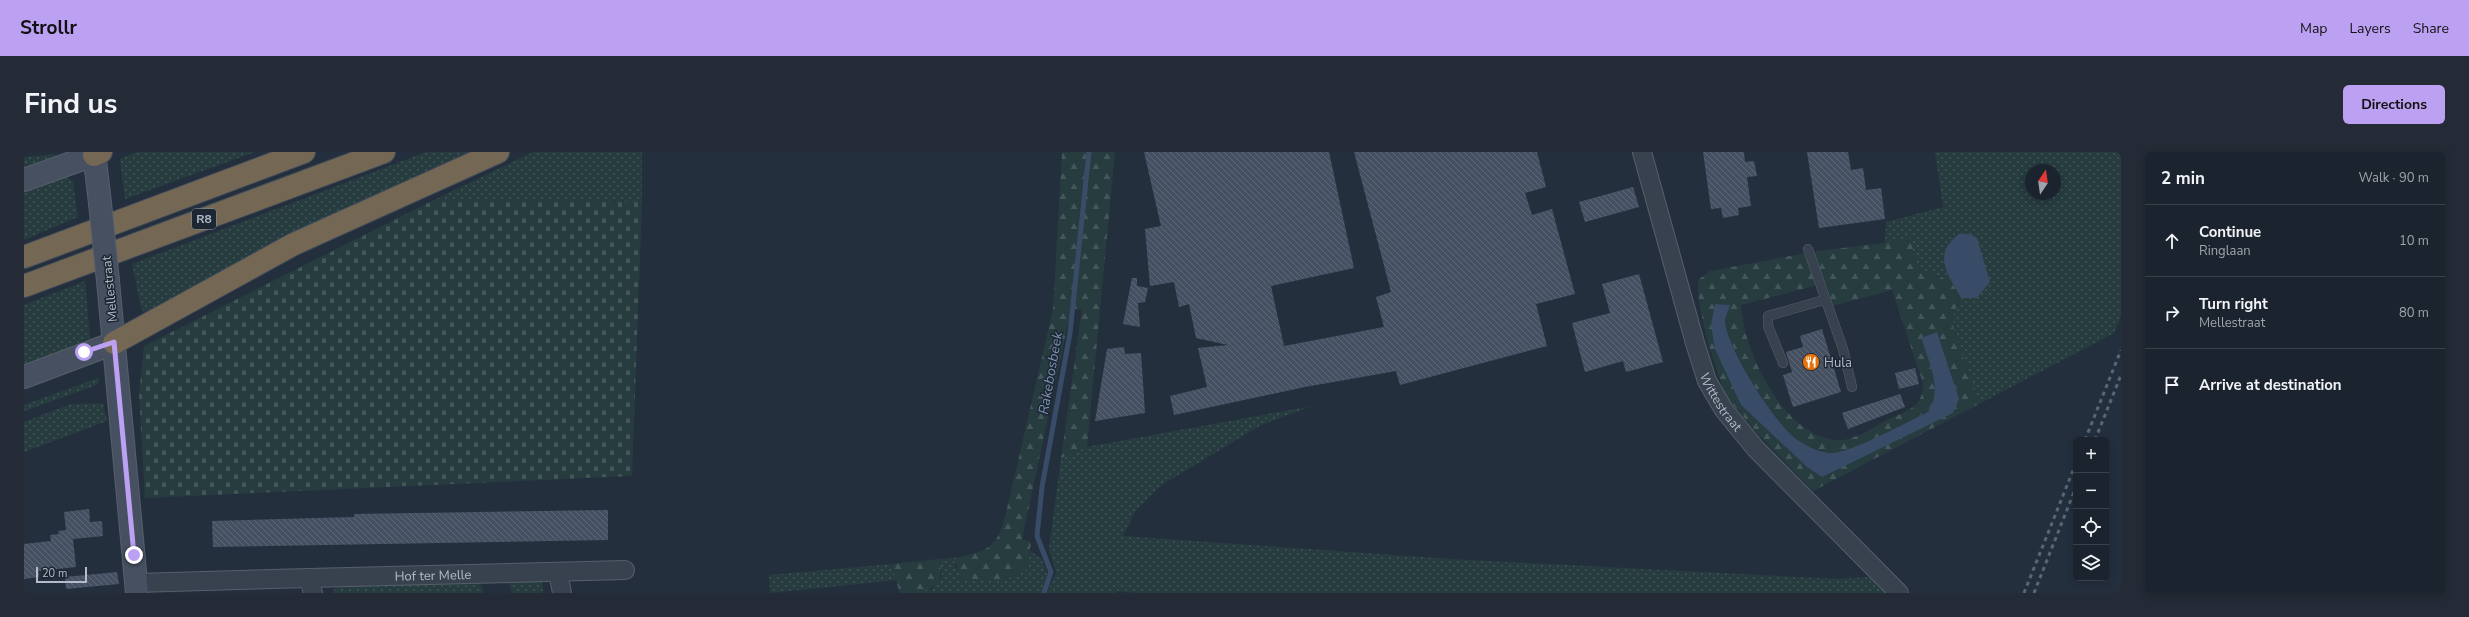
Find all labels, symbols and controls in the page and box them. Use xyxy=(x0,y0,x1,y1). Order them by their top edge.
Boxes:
text: Strollr xyxy=(20,15,77,41)
text: Map xyxy=(2300,19,2327,38)
text: Layers xyxy=(2349,19,2391,38)
text: Share xyxy=(2413,19,2449,38)
text: Find us xyxy=(24,85,118,123)
button: Directions xyxy=(2343,85,2445,124)
north arrow xyxy=(2025,164,2061,200)
text: 2 min xyxy=(2161,167,2205,190)
text: Walk · 90 m xyxy=(2358,169,2429,187)
road number: R8 xyxy=(192,209,216,229)
text: Continue xyxy=(2199,222,2261,242)
icon: ahead xyxy=(2161,230,2183,252)
text: 10 m xyxy=(2399,232,2429,250)
text: Ringlaan xyxy=(2199,242,2251,260)
street label: Mellestraat xyxy=(98,255,122,323)
text: Turn right xyxy=(2199,294,2268,314)
icon: right xyxy=(2161,302,2183,324)
text: 80 m xyxy=(2399,304,2429,322)
text: Mellestraat xyxy=(2199,314,2265,332)
water label: Rakebosbeek xyxy=(1034,329,1067,416)
route start xyxy=(75,343,93,361)
restaurant icon: Hula xyxy=(1801,352,1821,372)
place label: Hula xyxy=(1824,354,1852,372)
street label: Wittestraat xyxy=(1695,370,1746,436)
icon: arrive xyxy=(2161,374,2183,396)
text: Arrive at destination xyxy=(2199,375,2342,395)
map controls xyxy=(2073,437,2109,581)
button: + xyxy=(2073,437,2109,473)
button: − xyxy=(2073,473,2109,509)
button: locate xyxy=(2073,509,2109,545)
button: layers xyxy=(2073,545,2109,581)
route end xyxy=(125,546,143,564)
scale bar xyxy=(36,565,87,584)
text: 20 m xyxy=(42,566,67,581)
street label: Hof ter Melle xyxy=(394,566,472,586)

